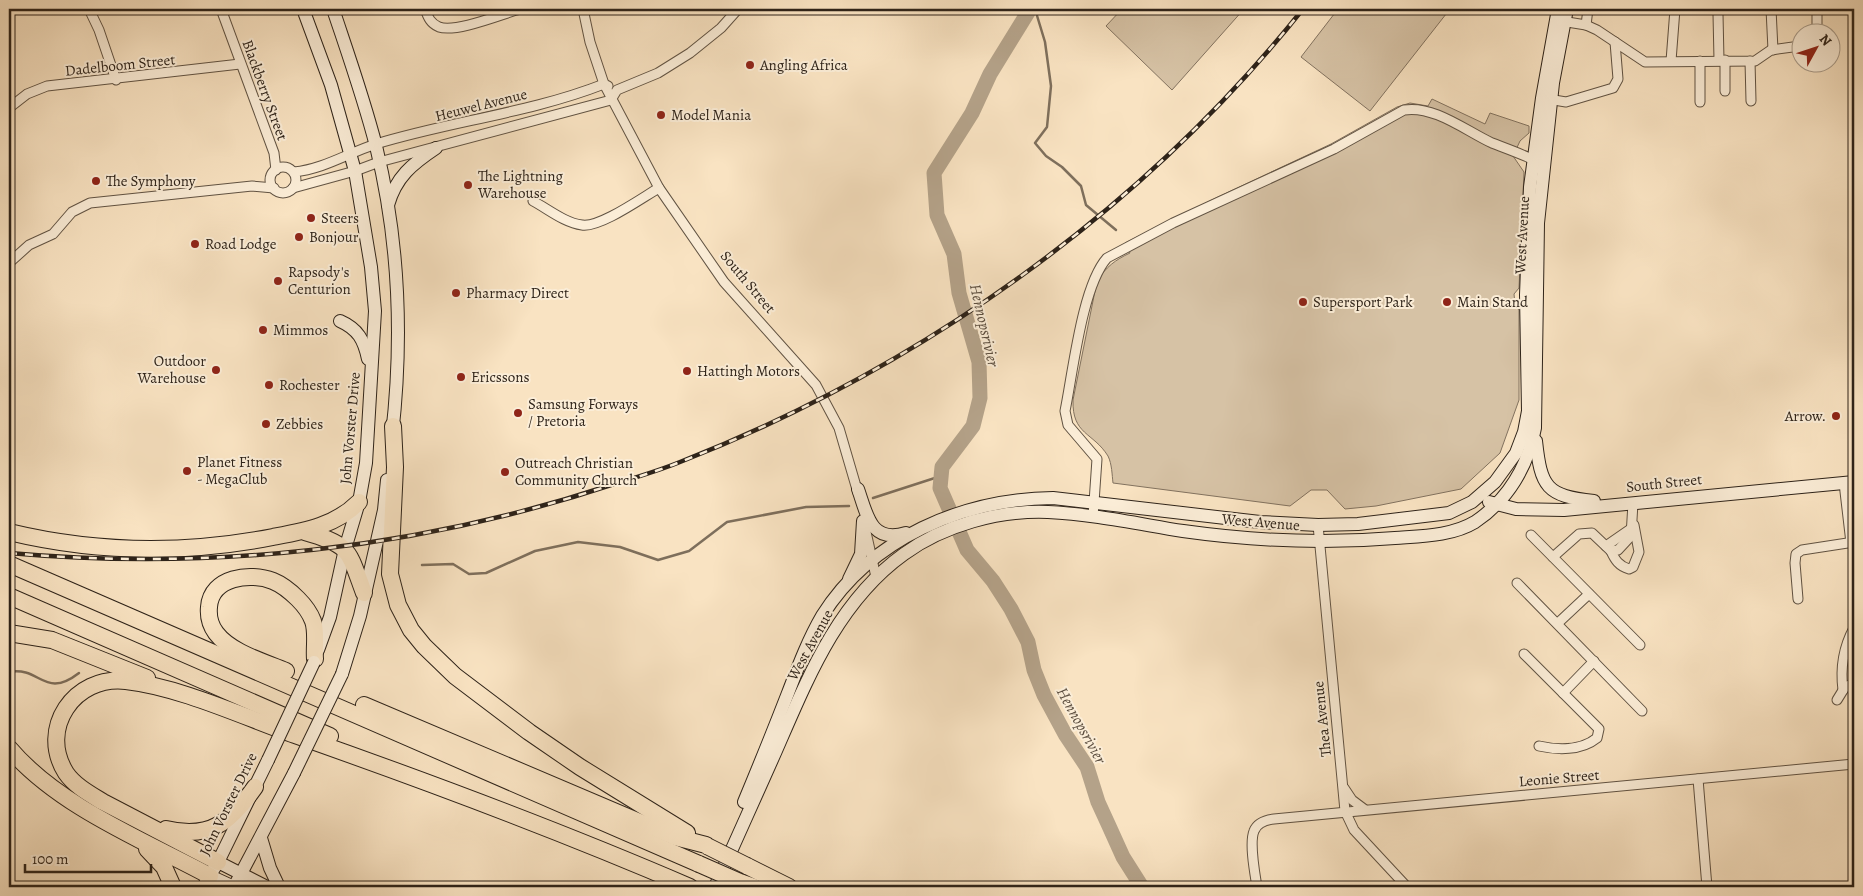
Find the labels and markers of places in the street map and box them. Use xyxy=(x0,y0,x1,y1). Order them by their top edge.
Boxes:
place label: Angling Africa xyxy=(759,55,848,75)
marker: Angling Africa xyxy=(744,59,756,71)
place label: Model Mania xyxy=(671,105,751,125)
marker: Model Mania xyxy=(655,109,667,121)
place label: The Lightning Warehouse xyxy=(477,166,564,203)
place label: The Symphony xyxy=(106,171,196,191)
marker: The Symphony xyxy=(90,175,102,187)
marker: The Lightning Warehouse xyxy=(462,179,474,191)
place label: Steers xyxy=(321,208,359,228)
marker: Steers xyxy=(305,212,317,224)
place label: Bonjour xyxy=(309,227,359,247)
marker: Bonjour xyxy=(293,231,305,243)
place label: Road Lodge xyxy=(205,234,277,254)
marker: Road Lodge xyxy=(189,238,201,250)
place label: Rapsody's Centurion xyxy=(288,262,351,299)
marker: Rapsody's Centurion xyxy=(272,275,284,287)
place label: Pharmacy Direct xyxy=(466,283,569,303)
marker: Pharmacy Direct xyxy=(450,287,462,299)
place label: Supersport Park xyxy=(1313,292,1413,312)
place label: Main Stand xyxy=(1457,292,1529,312)
marker: Supersport Park xyxy=(1297,296,1309,308)
marker: Main Stand xyxy=(1441,296,1453,308)
place label: Mimmos xyxy=(273,320,328,340)
marker: Mimmos xyxy=(257,324,269,336)
place label: Outdoor Warehouse xyxy=(137,351,206,388)
place label: Hattingh Motors xyxy=(697,361,800,381)
marker: Outdoor Warehouse xyxy=(210,364,222,376)
marker: Hattingh Motors xyxy=(681,365,693,377)
place label: Ericssons xyxy=(471,367,530,387)
marker: Ericssons xyxy=(455,371,467,383)
place label: Rochester xyxy=(279,375,340,395)
marker: Rochester xyxy=(263,379,275,391)
place label: Samsung Forways / Pretoria xyxy=(528,394,638,431)
place label: Arrow. xyxy=(1784,406,1826,426)
marker: Samsung Forways / Pretoria xyxy=(512,407,524,419)
marker: Arrow. xyxy=(1830,410,1842,422)
place label: Zebbies xyxy=(276,414,323,434)
marker: Zebbies xyxy=(260,418,272,430)
place label: Planet Fitness - MegaClub xyxy=(197,452,282,489)
place label: Outreach Christian Community Church xyxy=(515,453,637,490)
marker: Planet Fitness - MegaClub xyxy=(181,465,193,477)
marker: Outreach Christian Community Church xyxy=(499,466,511,478)

